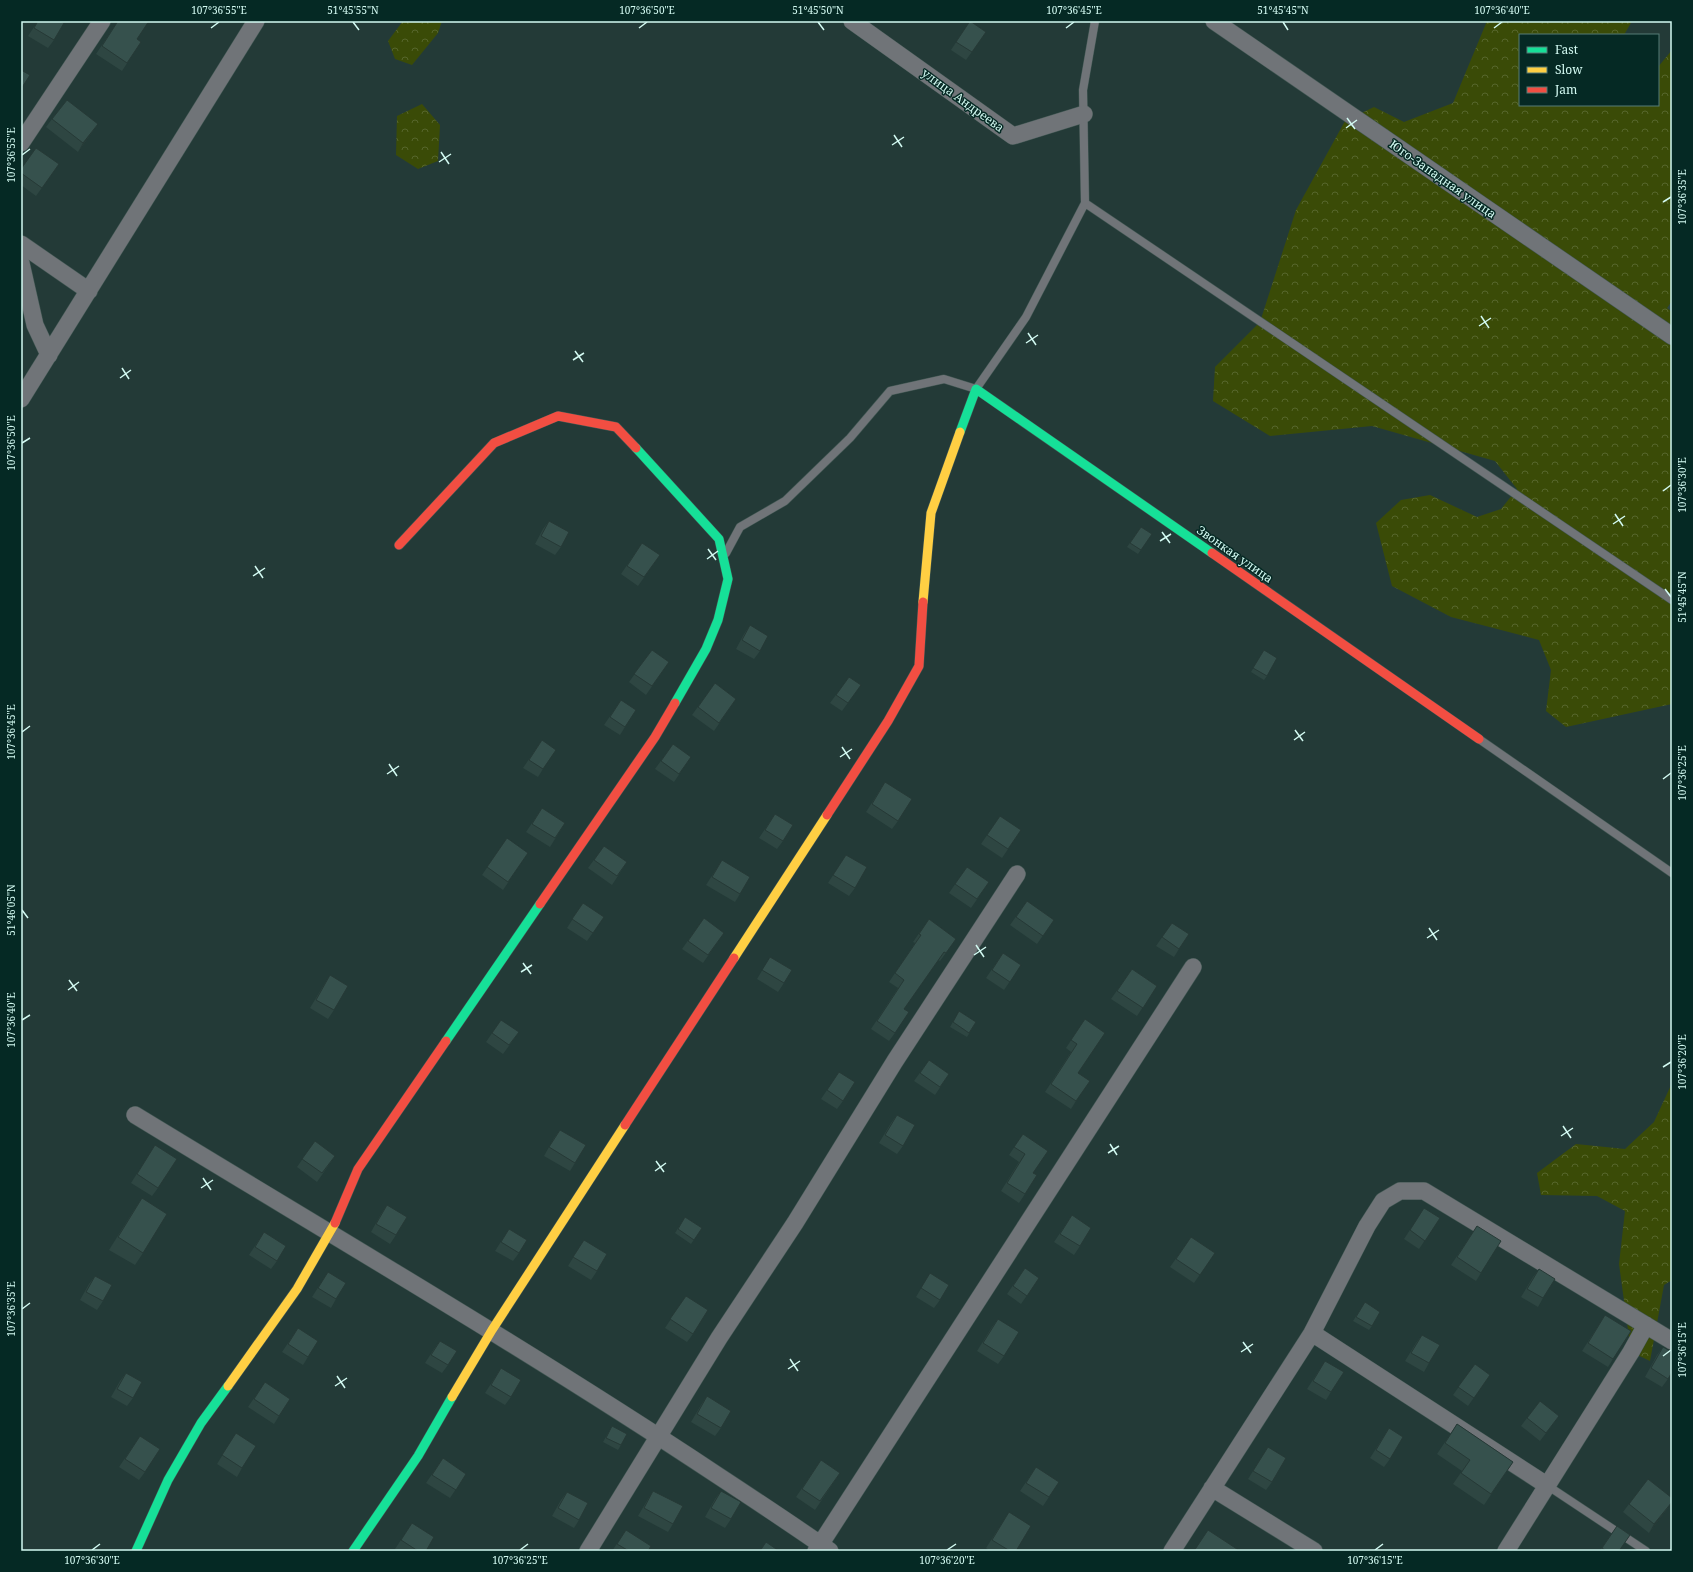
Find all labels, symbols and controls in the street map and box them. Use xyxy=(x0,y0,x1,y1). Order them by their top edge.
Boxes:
text: 107°36'55"E xyxy=(191,3,247,17)
text: 51°45'55"N xyxy=(327,3,379,17)
text: 107°36'50"E xyxy=(619,3,675,17)
text: 51°45'50"N xyxy=(792,3,844,17)
text: 107°36'45"E xyxy=(1046,3,1102,17)
text: 51°45'45"N xyxy=(1257,3,1309,17)
text: 107°36'40"E xyxy=(1474,3,1530,17)
legend xyxy=(1519,34,1659,106)
text: Fast xyxy=(1555,41,1578,58)
text: Slow xyxy=(1555,61,1583,78)
street label: улица Андреева xyxy=(918,64,1008,136)
text: Jam xyxy=(1554,81,1577,98)
text: 107°36'55"E xyxy=(4,127,18,183)
street label: Юго-Западная улица xyxy=(1386,136,1500,222)
text: 107°36'35"E xyxy=(1675,169,1689,225)
text: 107°36'50"E xyxy=(4,415,18,471)
text: 107°36'30"E xyxy=(1675,457,1689,513)
street label: Звонкая улица xyxy=(1193,521,1277,587)
text: 51°45'45"N xyxy=(1675,571,1689,623)
text: 107°36'45"E xyxy=(4,704,18,760)
text: 107°36'25"E xyxy=(1675,745,1689,801)
text: 51°46'05"N xyxy=(4,884,18,936)
text: 107°36'40"E xyxy=(4,992,18,1048)
text: 107°36'20"E xyxy=(1675,1034,1689,1090)
text: 107°36'35"E xyxy=(4,1281,18,1337)
text: 107°36'15"E xyxy=(1675,1322,1689,1378)
text: 107°36'30"E xyxy=(64,1553,120,1567)
text: 107°36'25"E xyxy=(492,1553,548,1567)
text: 107°36'20"E xyxy=(919,1553,975,1567)
text: 107°36'15"E xyxy=(1347,1553,1403,1567)

